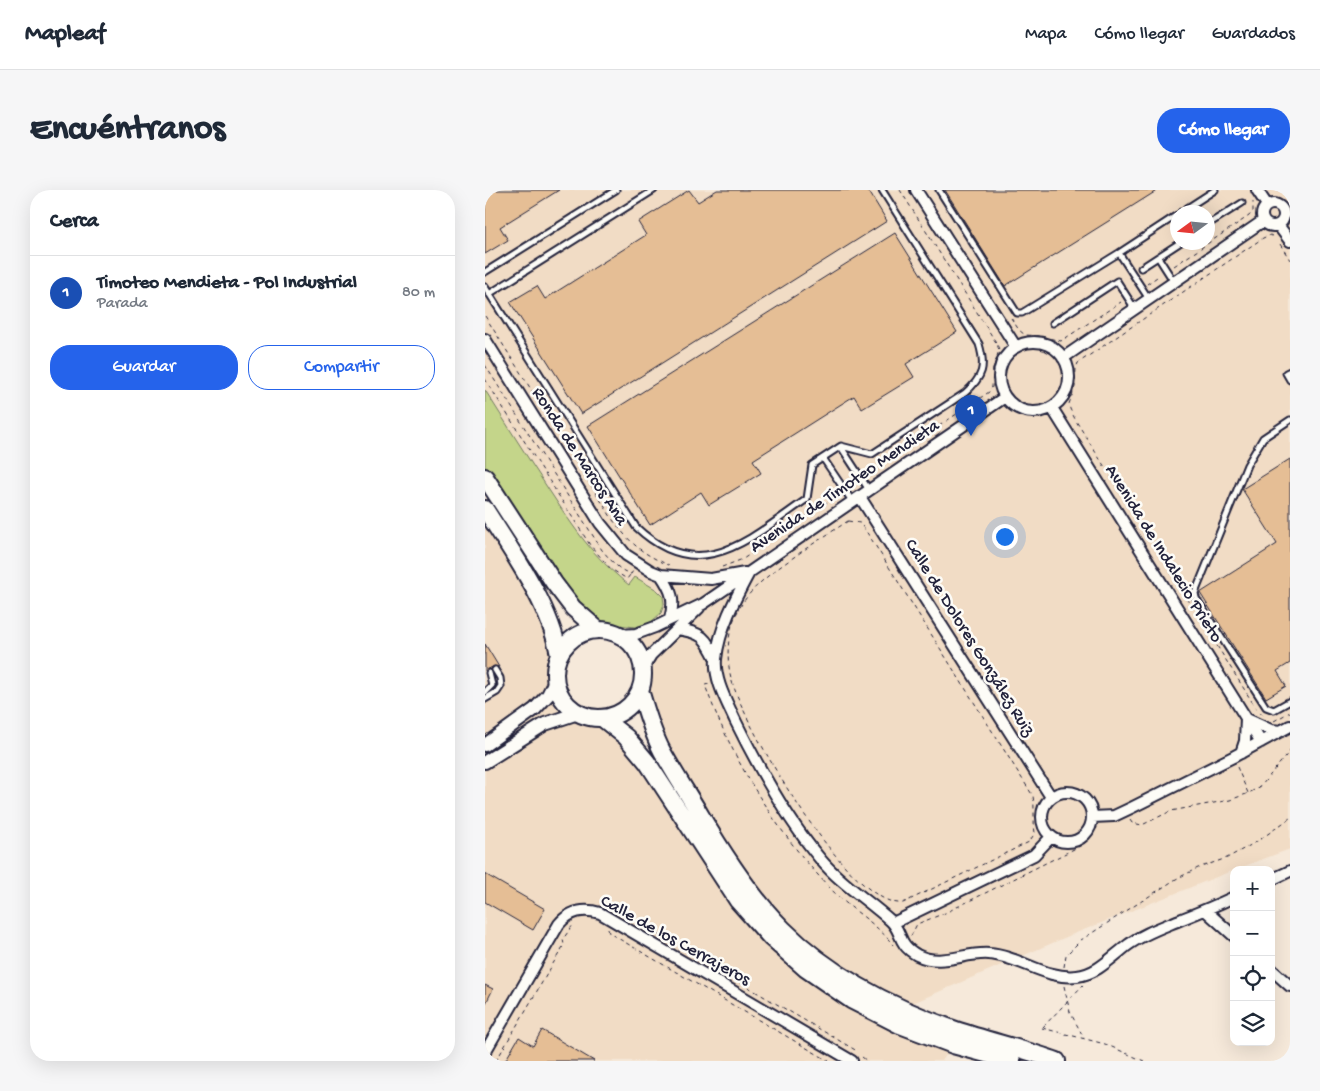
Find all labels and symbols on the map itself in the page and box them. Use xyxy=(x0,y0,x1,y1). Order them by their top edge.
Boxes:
north arrow xyxy=(1170,205,1215,250)
street label: Ronda de Marcos Ana xyxy=(526,384,632,531)
pin: 1 xyxy=(955,395,987,436)
street label: Avenida de Timoteo Mendieta xyxy=(746,415,944,558)
street label: Avenida de Indalecio Prieto xyxy=(1100,461,1226,647)
your location xyxy=(992,524,1018,550)
street label: Calle de Dolores González Ruiz xyxy=(900,535,1039,741)
street label: Calle de los Cerrajeros xyxy=(596,891,755,992)

